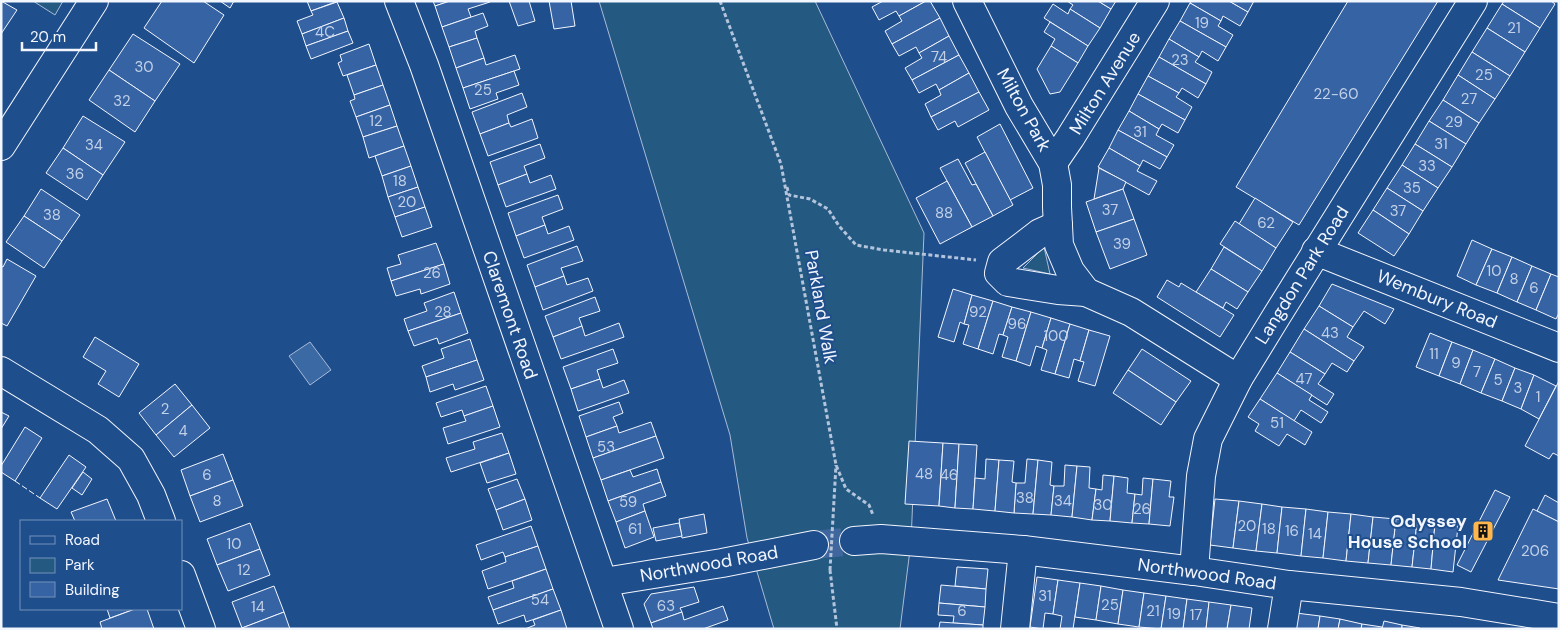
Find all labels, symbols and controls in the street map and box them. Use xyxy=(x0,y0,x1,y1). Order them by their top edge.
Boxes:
house number: 19 xyxy=(1195,13,1209,33)
house number: 21 xyxy=(1507,18,1521,38)
scale bar xyxy=(22,20,96,52)
house number: 4C xyxy=(315,22,335,42)
text: 20 m xyxy=(30,27,66,47)
street label: Milton Avenue xyxy=(1064,27,1146,139)
house number: 74 xyxy=(931,47,947,67)
house number: 23 xyxy=(1171,50,1189,70)
house number: 30 xyxy=(134,57,154,77)
street label: Milton Park xyxy=(991,64,1057,156)
house number: 25 xyxy=(1475,65,1493,85)
house number: 25 xyxy=(474,80,492,100)
house number: 22-60 xyxy=(1313,84,1359,104)
house number: 27 xyxy=(1461,89,1477,109)
house number: 32 xyxy=(113,91,131,111)
house number: 12 xyxy=(369,111,383,131)
house number: 29 xyxy=(1445,112,1463,132)
house number: 31 xyxy=(1133,122,1147,142)
house number: 31 xyxy=(1434,134,1448,154)
house number: 34 xyxy=(85,135,103,155)
house number: 33 xyxy=(1418,156,1436,176)
house number: 36 xyxy=(66,164,84,184)
house number: 18 xyxy=(393,171,407,191)
house number: 35 xyxy=(1403,178,1421,198)
house number: 20 xyxy=(398,192,416,212)
house number: 37 xyxy=(1102,200,1118,220)
street label: Langdon Park Road xyxy=(1250,201,1354,349)
house number: 37 xyxy=(1390,201,1406,221)
house number: 88 xyxy=(935,203,953,223)
house number: 38 xyxy=(43,205,61,225)
house number: 62 xyxy=(1257,213,1275,233)
house number: 39 xyxy=(1113,234,1131,254)
street label: Claremont Road xyxy=(477,248,543,382)
street label: Parkland Walk xyxy=(799,248,843,366)
house number: 10 xyxy=(1487,261,1501,281)
house number: 26 xyxy=(423,263,441,283)
street label: Wembury Road xyxy=(1373,264,1501,334)
house number: 8 xyxy=(1509,269,1519,289)
house number: 6 xyxy=(1529,278,1539,298)
house number: 28 xyxy=(434,302,452,322)
house number: 92 xyxy=(969,302,987,322)
house number: 96 xyxy=(1008,314,1026,334)
house number: 43 xyxy=(1321,323,1339,343)
house number: 100 xyxy=(1043,326,1069,346)
house number: 11 xyxy=(1429,344,1439,364)
house number: 9 xyxy=(1451,353,1461,373)
house number: 7 xyxy=(1473,362,1481,382)
house number: 47 xyxy=(1295,369,1313,389)
house number: 5 xyxy=(1493,370,1503,390)
house number: 3 xyxy=(1514,378,1522,398)
house number: 1 xyxy=(1536,387,1540,407)
house number: 2 xyxy=(161,399,169,419)
house number: 51 xyxy=(1270,413,1284,433)
house number: 4 xyxy=(178,421,188,441)
house number: 53 xyxy=(597,437,615,457)
house number: 48 xyxy=(915,464,933,484)
house number: 6 xyxy=(202,465,212,485)
house number: 46 xyxy=(940,465,958,485)
house number: 38 xyxy=(1016,488,1034,508)
house number: 8 xyxy=(212,491,222,511)
house number: 34 xyxy=(1054,491,1072,511)
house number: 59 xyxy=(619,492,637,512)
house number: 30 xyxy=(1093,495,1113,515)
house number: 26 xyxy=(1133,499,1151,519)
place label: Odyssey House School xyxy=(1348,509,1467,554)
house number: 20 xyxy=(1238,516,1256,536)
house number: 61 xyxy=(628,519,642,539)
house number: 18 xyxy=(1262,519,1276,539)
building icon: Odyssey House School xyxy=(1471,519,1495,543)
legend xyxy=(20,520,182,610)
house number: 16 xyxy=(1285,521,1299,541)
house number: 14 xyxy=(1308,524,1322,544)
text: Road xyxy=(65,530,100,550)
house number: 10 xyxy=(227,534,241,554)
street label: Northwood Road xyxy=(638,540,780,588)
house number: 206 xyxy=(1521,541,1549,561)
street label: Northwood Road xyxy=(1136,552,1278,596)
text: Park xyxy=(65,555,95,575)
house number: 12 xyxy=(237,560,251,580)
text: Building xyxy=(65,580,120,600)
house number: 31 xyxy=(1038,586,1052,606)
house number: 54 xyxy=(531,590,549,610)
house number: 25 xyxy=(1101,595,1119,615)
house number: 63 xyxy=(657,596,675,616)
house number: 14 xyxy=(251,597,265,617)
house number: 6 xyxy=(957,601,967,621)
house number: 21 xyxy=(1146,601,1160,621)
house number: 19 xyxy=(1167,604,1181,624)
house number: 17 xyxy=(1190,605,1202,625)

